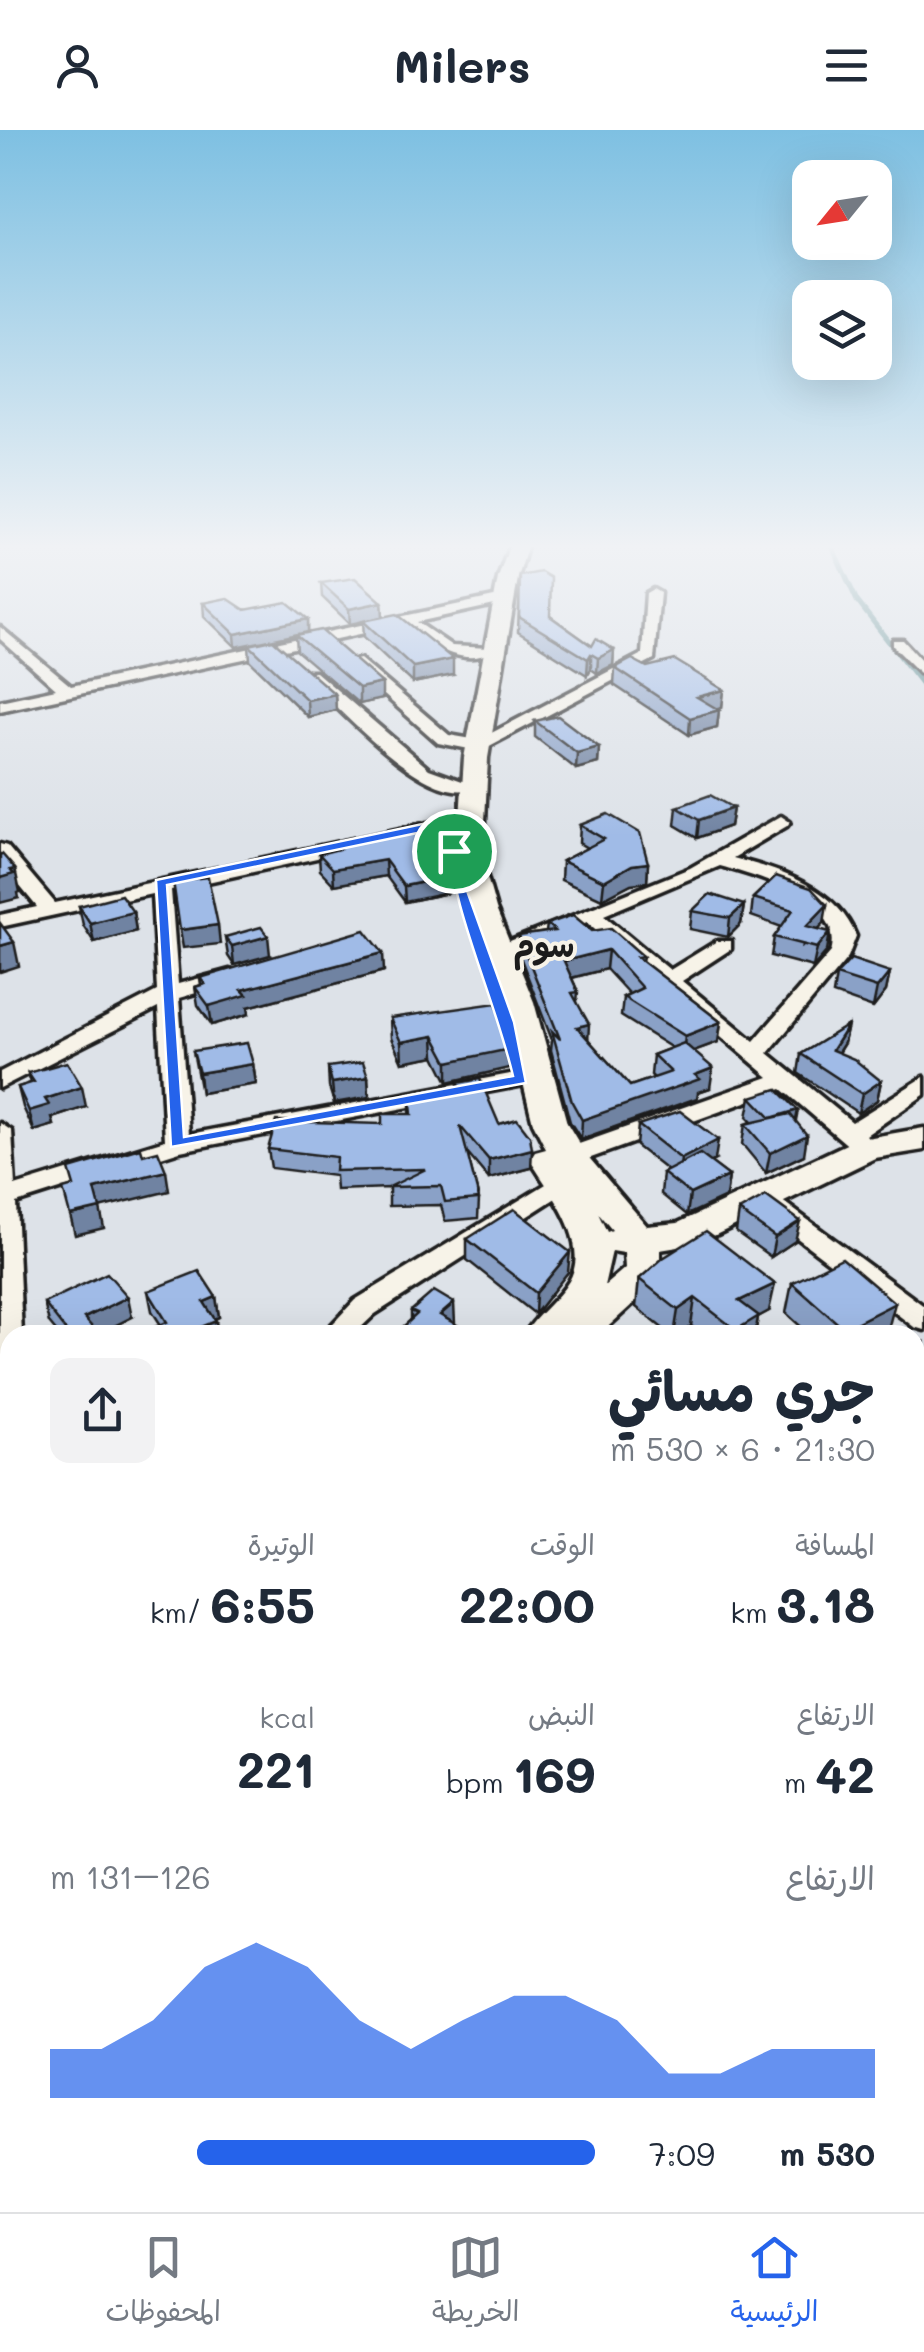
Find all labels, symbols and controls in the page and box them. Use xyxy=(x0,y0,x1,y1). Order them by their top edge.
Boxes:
text: Milers xyxy=(394,36,530,94)
icon: person xyxy=(50,38,105,93)
icon: menu xyxy=(819,38,874,93)
north arrow xyxy=(792,160,892,260)
map controls xyxy=(792,160,892,380)
button: layers xyxy=(792,280,892,380)
pin xyxy=(412,809,497,894)
icon: arrive xyxy=(427,824,482,879)
district label: سوم xyxy=(514,923,574,971)
text: جري مسائي xyxy=(608,1353,875,1425)
button: share xyxy=(50,1358,155,1463)
text: 21:30 · 6 × 530 m xyxy=(610,1427,875,1469)
text: الوتيرة xyxy=(247,1526,315,1562)
text: الوقت xyxy=(530,1526,595,1562)
text: المسافة xyxy=(795,1526,875,1562)
text: 6:55 xyxy=(211,1570,315,1636)
text: 22:00 xyxy=(459,1570,595,1636)
text: 3.18 xyxy=(776,1570,875,1636)
text: /km xyxy=(150,1594,211,1630)
text: km xyxy=(730,1594,776,1630)
text: النبض xyxy=(528,1696,595,1732)
text: الارتفاع xyxy=(796,1696,875,1732)
text: kcal xyxy=(259,1699,315,1735)
text: 221 xyxy=(237,1735,315,1801)
text: 169 xyxy=(513,1740,595,1806)
text: 42 xyxy=(815,1740,875,1806)
text: bpm xyxy=(446,1764,513,1800)
text: m xyxy=(784,1764,815,1800)
text: 126–131 m xyxy=(50,1855,211,1897)
text: الارتفاع xyxy=(785,1856,875,1898)
text: 7:09 xyxy=(649,2132,715,2174)
text: 530 m xyxy=(780,2132,875,2174)
tab: المحفوظات xyxy=(106,2230,221,2336)
tab: الخريطة xyxy=(432,2230,519,2336)
tab: الرئيسية xyxy=(731,2230,818,2336)

